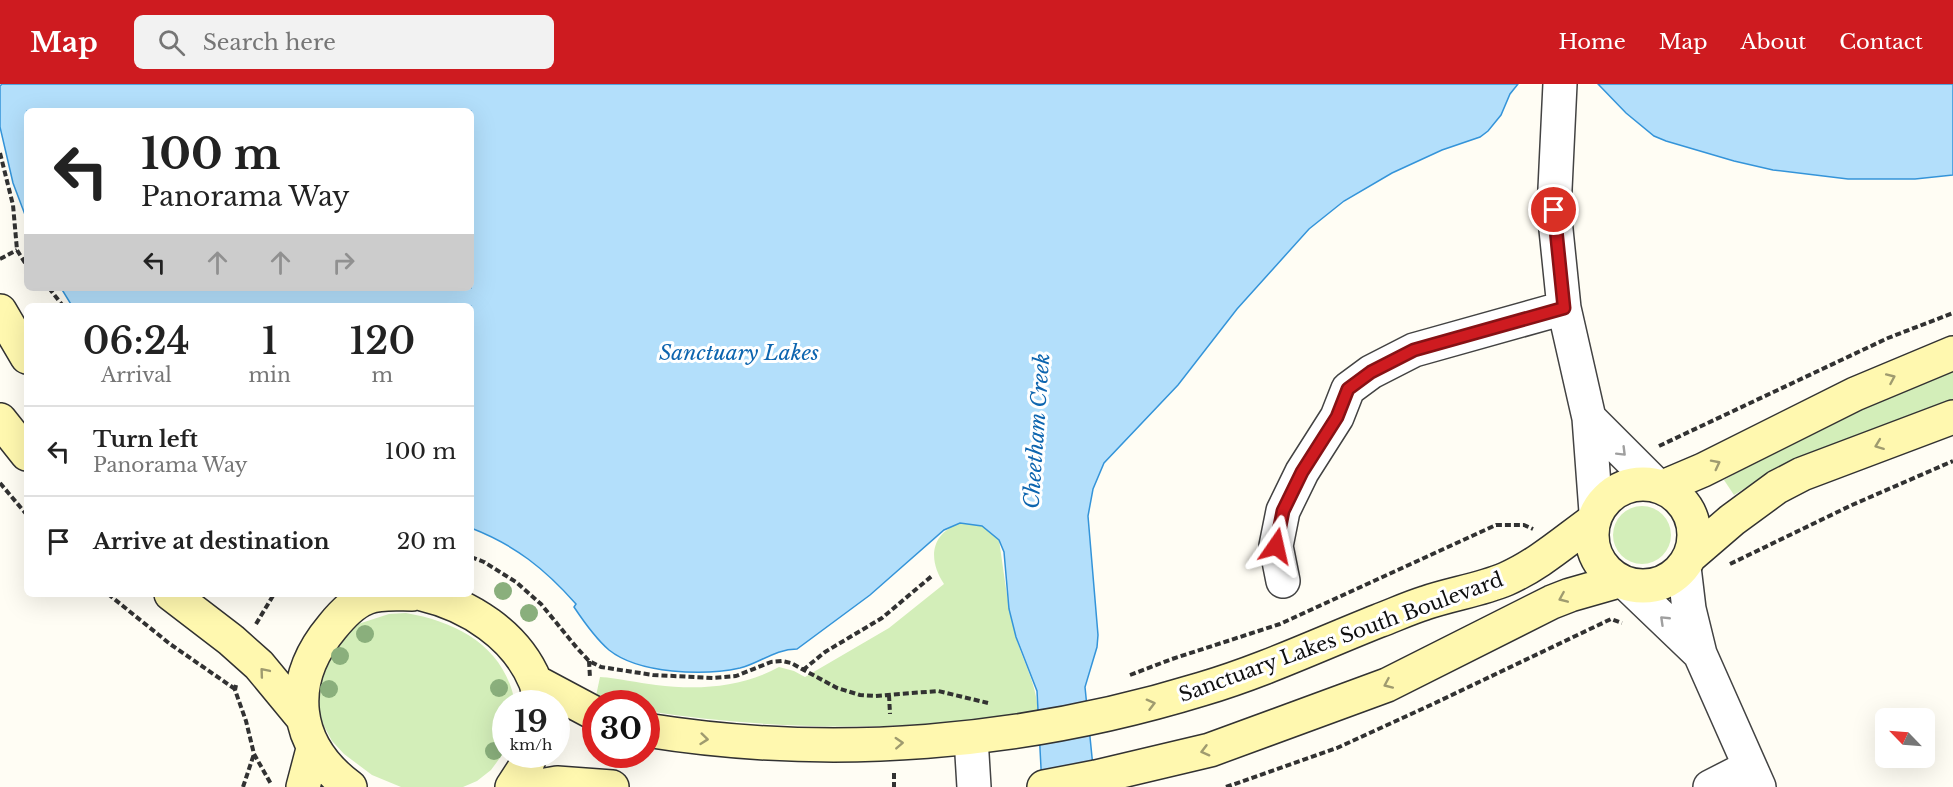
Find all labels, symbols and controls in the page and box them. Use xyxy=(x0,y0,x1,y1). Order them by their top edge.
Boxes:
search box xyxy=(134,15,554,69)
text: Map xyxy=(30,25,98,60)
icon: search xyxy=(155,26,188,59)
text: Search here xyxy=(203,29,336,56)
text: Home xyxy=(1559,29,1626,55)
text: Map xyxy=(1659,29,1707,55)
text: About xyxy=(1740,29,1806,55)
text: Contact xyxy=(1839,29,1923,55)
text: 100 m xyxy=(141,128,280,180)
icon: left xyxy=(42,132,120,210)
text: Panorama Way xyxy=(141,180,350,213)
pin xyxy=(1528,184,1579,235)
icon: arrive xyxy=(1537,193,1570,226)
icon: left xyxy=(138,246,171,279)
icon: ahead xyxy=(201,246,234,279)
icon: ahead xyxy=(264,246,297,279)
icon: right xyxy=(327,246,360,279)
text: 06:24 xyxy=(83,319,190,364)
text: 1 xyxy=(262,319,278,364)
text: 120 xyxy=(350,319,415,364)
water label: Sanctuary Lakes xyxy=(659,340,819,366)
water label: Cheetham Creek xyxy=(1019,352,1055,510)
text: Arrival xyxy=(101,363,172,387)
text: min xyxy=(249,363,291,387)
text: m xyxy=(372,363,393,387)
one-way arrow xyxy=(1885,374,1896,386)
text: Turn left xyxy=(93,426,198,453)
icon: left xyxy=(42,435,75,468)
text: 100 m xyxy=(385,438,456,465)
one-way arrow xyxy=(1874,438,1885,450)
one-way arrow xyxy=(1614,445,1625,456)
text: Panorama Way xyxy=(93,453,248,477)
one-way arrow xyxy=(1710,459,1721,471)
position arrow xyxy=(1244,514,1308,578)
icon: arrive xyxy=(42,525,75,558)
text: Arrive at destination xyxy=(93,528,330,555)
text: 20 m xyxy=(397,528,456,555)
street label: Sanctuary Lakes South Boulevard xyxy=(1176,567,1506,707)
one-way arrow xyxy=(1558,591,1569,603)
one-way arrow xyxy=(1660,616,1670,627)
one-way arrow xyxy=(261,668,272,679)
one-way arrow xyxy=(1383,677,1394,689)
speed limit sign: 30 xyxy=(582,690,660,768)
one-way arrow xyxy=(1145,698,1155,711)
text: 19 xyxy=(514,703,548,740)
north arrow xyxy=(1875,708,1935,768)
map controls xyxy=(1875,708,1935,768)
one-way arrow xyxy=(700,732,709,744)
text: km/h xyxy=(510,735,552,754)
one-way arrow xyxy=(895,737,904,750)
one-way arrow xyxy=(1200,744,1211,756)

